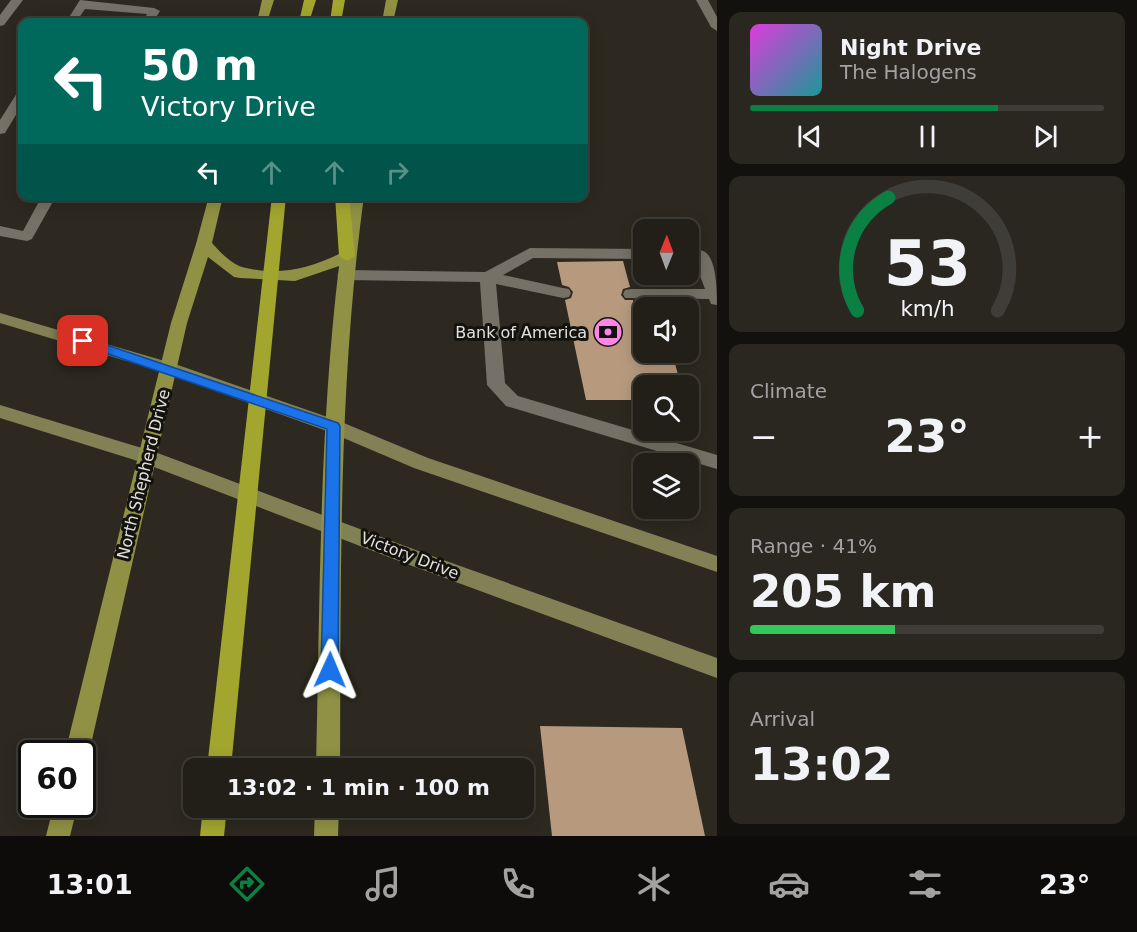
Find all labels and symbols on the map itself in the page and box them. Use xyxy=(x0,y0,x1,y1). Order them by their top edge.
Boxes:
north arrow xyxy=(633,219,699,285)
pin xyxy=(57,315,108,366)
bank icon: Bank of America xyxy=(592,316,624,348)
place label: Bank of America xyxy=(455,323,587,342)
street label: North Shepherd Drive xyxy=(113,387,174,561)
street label: Victory Drive xyxy=(358,528,462,583)
position arrow xyxy=(298,638,362,702)
speed limit sign: 60 xyxy=(18,740,96,818)

